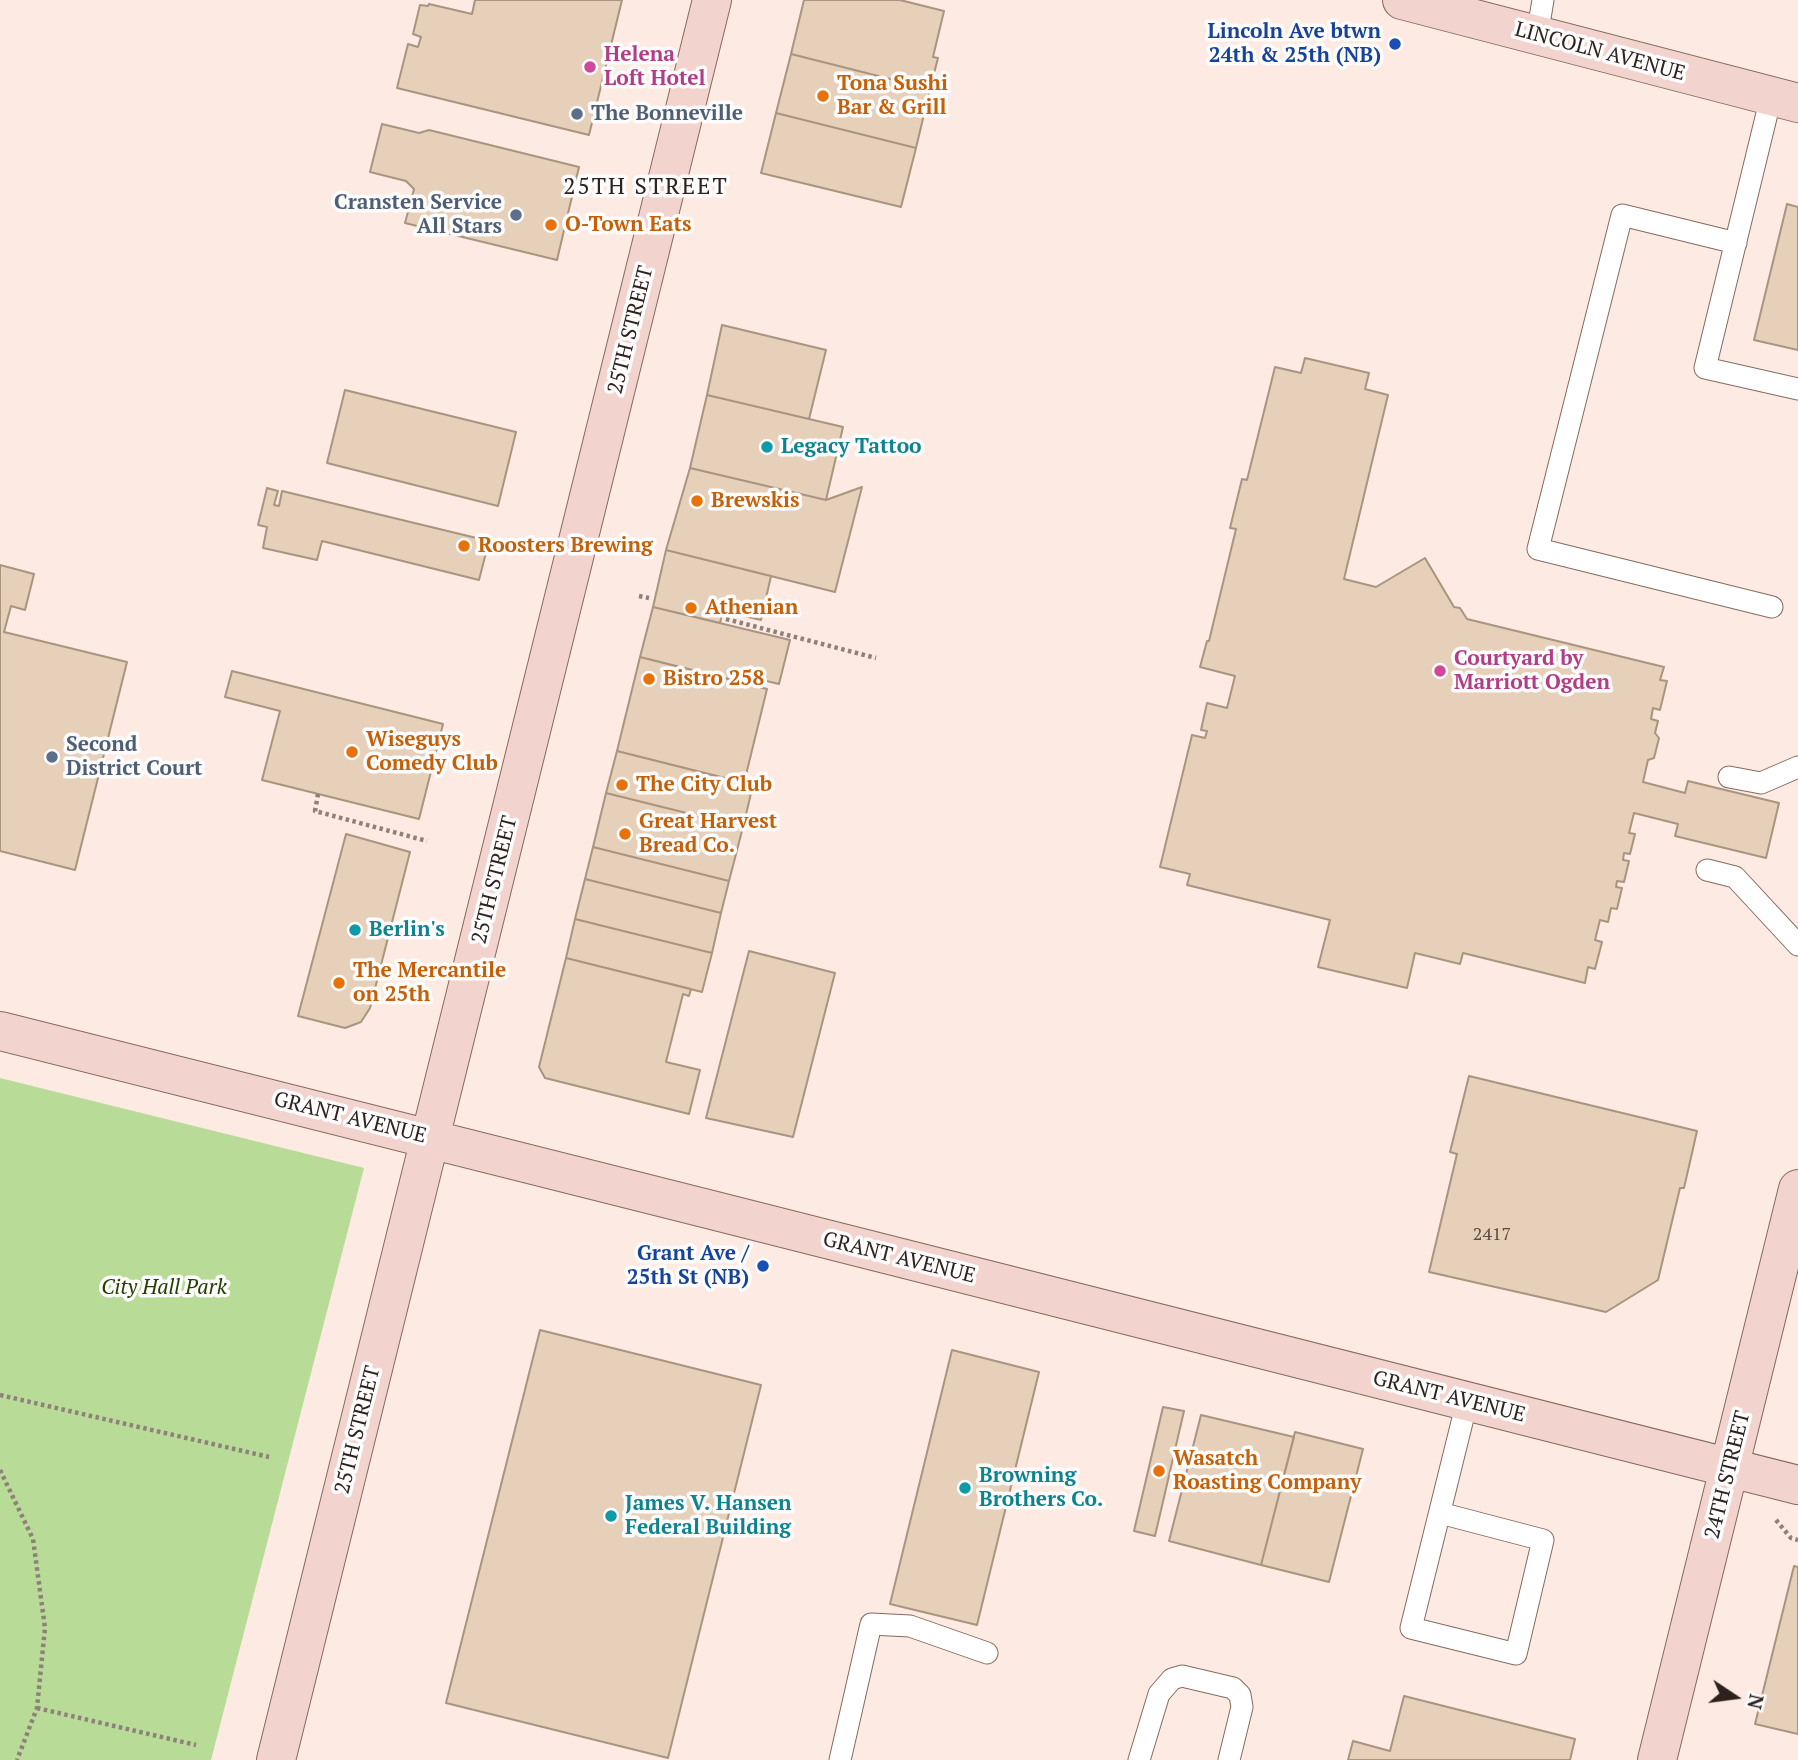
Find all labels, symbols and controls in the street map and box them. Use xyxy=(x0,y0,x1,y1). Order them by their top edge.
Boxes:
street label: LINCOLN AVENUE xyxy=(1512,17,1688,87)
place label: Lincoln Ave btwn 24th & 25th (NB) xyxy=(1208,19,1381,69)
marker: Lincoln Ave btwn 24th & 25th (NB) xyxy=(1387,36,1403,52)
place label: Helena Loft Hotel xyxy=(604,42,706,92)
marker: Helena Loft Hotel xyxy=(582,59,598,75)
place label: Tona Sushi Bar & Grill xyxy=(837,71,948,121)
marker: Tona Sushi Bar & Grill xyxy=(815,88,831,104)
place label: The Bonneville xyxy=(591,101,743,127)
marker: The Bonneville xyxy=(569,106,585,122)
district label: 25TH STREET xyxy=(565,173,727,201)
place label: Cransten Service All Stars xyxy=(334,190,502,240)
marker: Cransten Service All Stars xyxy=(508,207,524,223)
place label: O-Town Eats xyxy=(565,212,691,238)
marker: O-Town Eats xyxy=(543,217,559,233)
street label: 25TH STREET xyxy=(603,263,659,397)
place label: Legacy Tattoo xyxy=(781,434,922,460)
marker: Legacy Tattoo xyxy=(759,439,775,455)
place label: Brewskis xyxy=(711,488,799,514)
marker: Brewskis xyxy=(689,493,705,509)
place label: Roosters Brewing xyxy=(478,533,653,559)
marker: Roosters Brewing xyxy=(456,538,472,554)
place label: Athenian xyxy=(705,595,798,621)
marker: Athenian xyxy=(683,600,699,616)
place label: Courtyard by Marriott Ogden xyxy=(1454,646,1610,696)
marker: Courtyard by Marriott Ogden xyxy=(1432,663,1448,679)
place label: Bistro 258 xyxy=(663,666,764,692)
marker: Bistro 258 xyxy=(641,671,657,687)
place label: Wiseguys Comedy Club xyxy=(366,727,498,777)
place label: Second District Court xyxy=(66,732,202,782)
marker: Wiseguys Comedy Club xyxy=(344,744,360,760)
marker: Second District Court xyxy=(44,749,60,765)
place label: The City Club xyxy=(636,772,772,798)
marker: The City Club xyxy=(614,777,630,793)
place label: Great Harvest Bread Co. xyxy=(639,809,777,859)
street label: 25TH STREET xyxy=(467,813,523,947)
marker: Great Harvest Bread Co. xyxy=(617,826,633,842)
place label: Berlin's xyxy=(369,917,445,943)
marker: Berlin's xyxy=(347,922,363,938)
place label: The Mercantile on 25th xyxy=(353,958,506,1008)
marker: The Mercantile on 25th xyxy=(331,975,347,991)
street label: GRANT AVENUE xyxy=(271,1087,429,1149)
house number: 2417 xyxy=(1473,1224,1511,1246)
street label: GRANT AVENUE xyxy=(820,1227,978,1289)
place label: Grant Ave / 25th St (NB) xyxy=(627,1241,749,1291)
marker: Grant Ave / 25th St (NB) xyxy=(755,1258,771,1274)
park label: City Hall Park xyxy=(101,1275,227,1301)
street label: 25TH STREET xyxy=(330,1363,386,1497)
street label: GRANT AVENUE xyxy=(1370,1366,1528,1428)
street label: 24TH STREET xyxy=(1700,1408,1756,1542)
place label: Wasatch Roasting Company xyxy=(1173,1446,1361,1496)
place label: Browning Brothers Co. xyxy=(979,1463,1103,1513)
marker: Wasatch Roasting Company xyxy=(1151,1463,1167,1479)
marker: Browning Brothers Co. xyxy=(957,1480,973,1496)
place label: James V. Hansen Federal Building xyxy=(625,1491,791,1541)
marker: James V. Hansen Federal Building xyxy=(603,1508,619,1524)
north arrow xyxy=(1700,1662,1770,1732)
text: N xyxy=(1742,1692,1770,1712)

